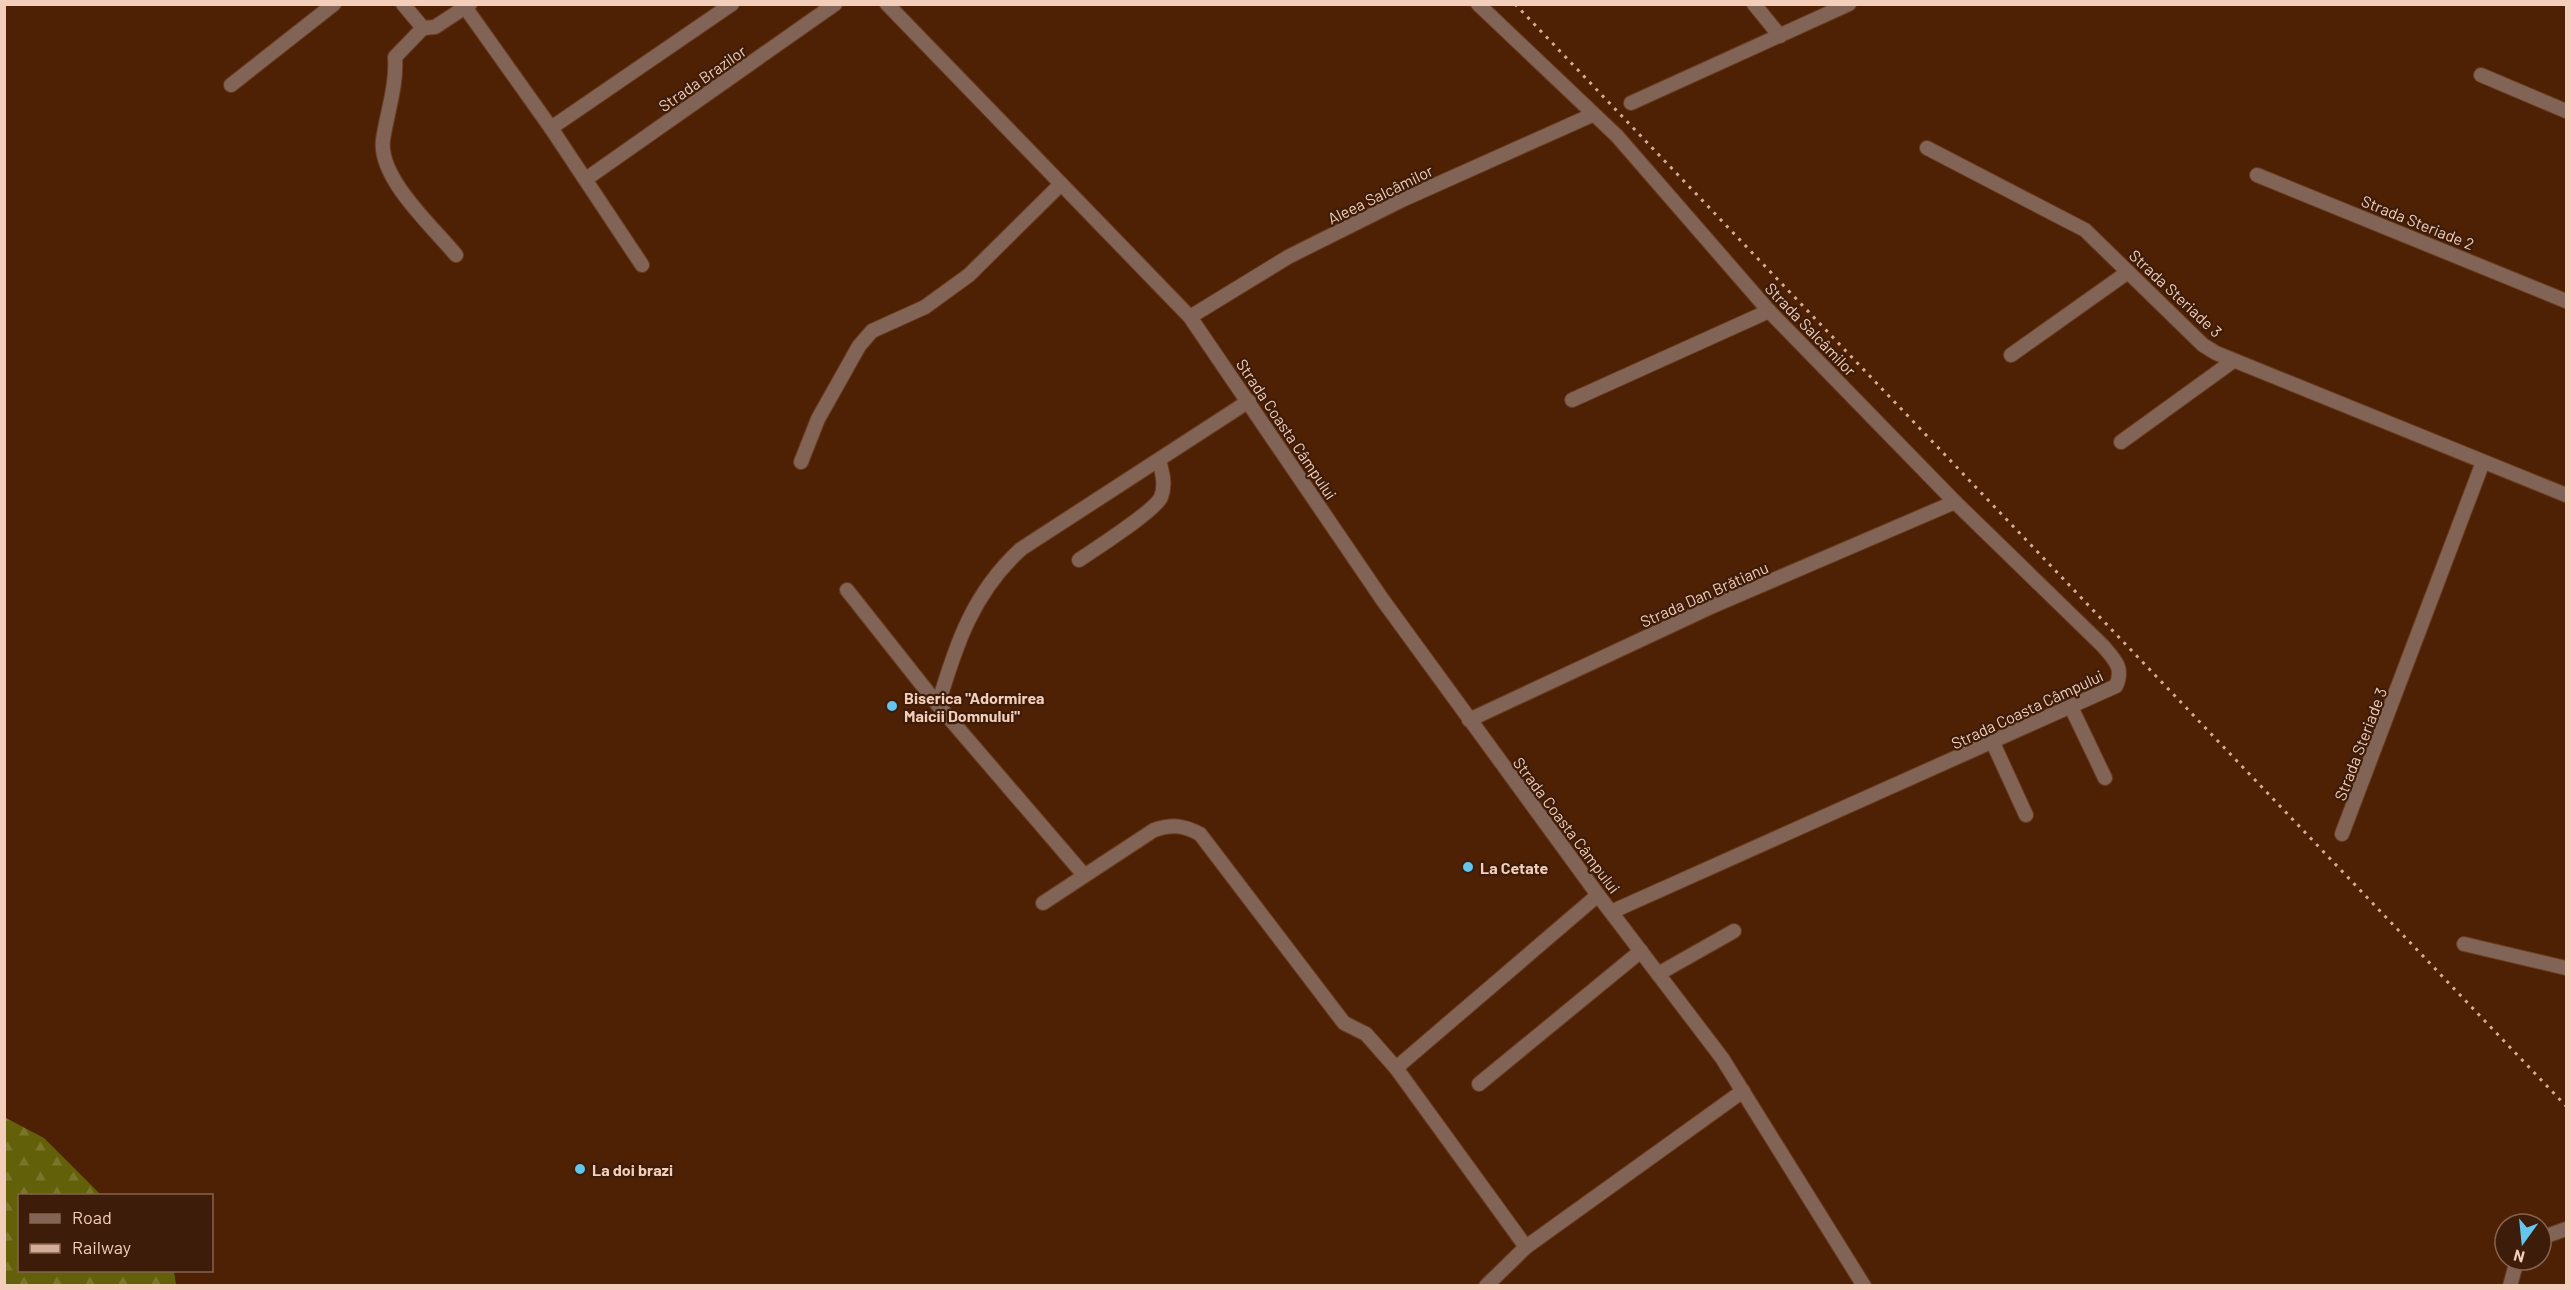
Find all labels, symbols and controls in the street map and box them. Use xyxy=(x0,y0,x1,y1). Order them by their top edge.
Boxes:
street label: Strada Brazilor xyxy=(654,41,750,115)
street label: Aleea Salcâmilor xyxy=(1324,160,1436,228)
street label: Strada Steriade 2 xyxy=(2359,191,2477,253)
street label: Strada Steriade 3 xyxy=(2126,245,2226,341)
street label: Strada Salcâmilor xyxy=(1762,278,1860,380)
street label: Strada Coasta Câmpului xyxy=(1233,355,1341,503)
street label: Strada Dan Brătianu xyxy=(1637,557,1771,631)
street label: Strada Coasta Câmpului xyxy=(1948,665,2106,753)
street label: Strada Steriade 3 xyxy=(2330,685,2390,803)
place label: Biserica "Adormirea Maicii Domnului" xyxy=(904,688,1045,725)
marker: Biserica "Adormirea Maicii Domnului" xyxy=(885,699,899,713)
street label: Strada Coasta Câmpului xyxy=(1510,753,1624,897)
place label: La Cetate xyxy=(1480,858,1548,877)
marker: La Cetate xyxy=(1461,860,1475,874)
place label: La doi brazi xyxy=(592,1160,673,1179)
marker: La doi brazi xyxy=(573,1162,587,1176)
legend xyxy=(18,1194,213,1272)
text: Road xyxy=(72,1206,112,1228)
north arrow xyxy=(2493,1212,2553,1272)
text: Railway xyxy=(72,1236,131,1258)
text: N xyxy=(2511,1246,2527,1268)

